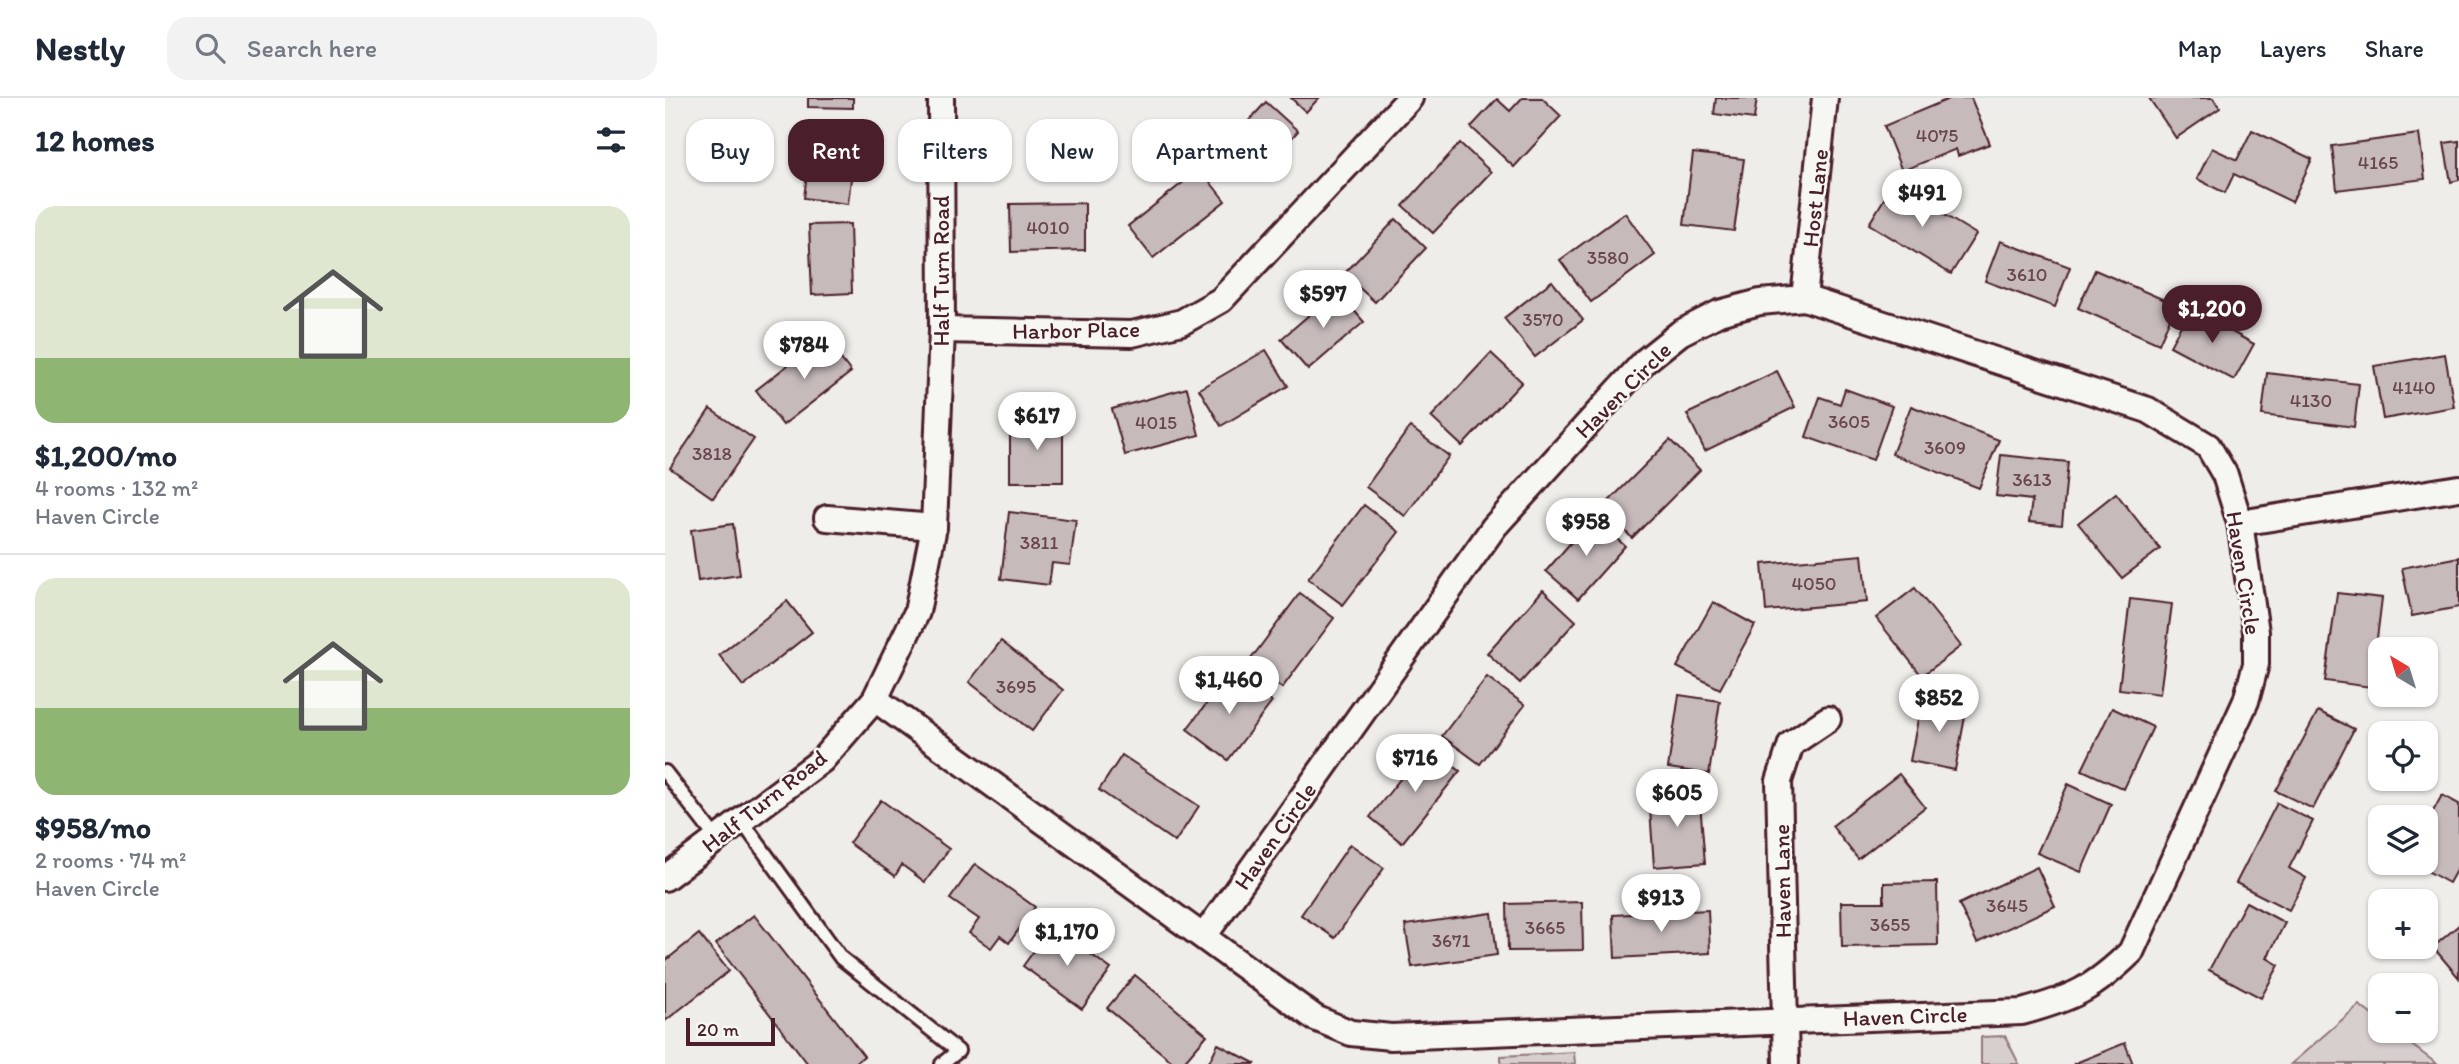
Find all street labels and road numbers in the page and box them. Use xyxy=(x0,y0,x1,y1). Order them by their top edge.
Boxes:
street label: Host Lane xyxy=(1796,147,1834,249)
street label: Half Turn Road xyxy=(927,195,955,347)
street label: Harbor Place xyxy=(1012,315,1140,345)
street label: Haven Circle xyxy=(1569,336,1677,444)
street label: Haven Circle xyxy=(2220,509,2268,637)
street label: Half Turn Road xyxy=(696,743,832,859)
street label: Haven Circle xyxy=(1228,777,1322,895)
street label: Haven Lane xyxy=(1767,824,1797,938)
street label: Haven Circle xyxy=(1842,1000,1968,1032)

